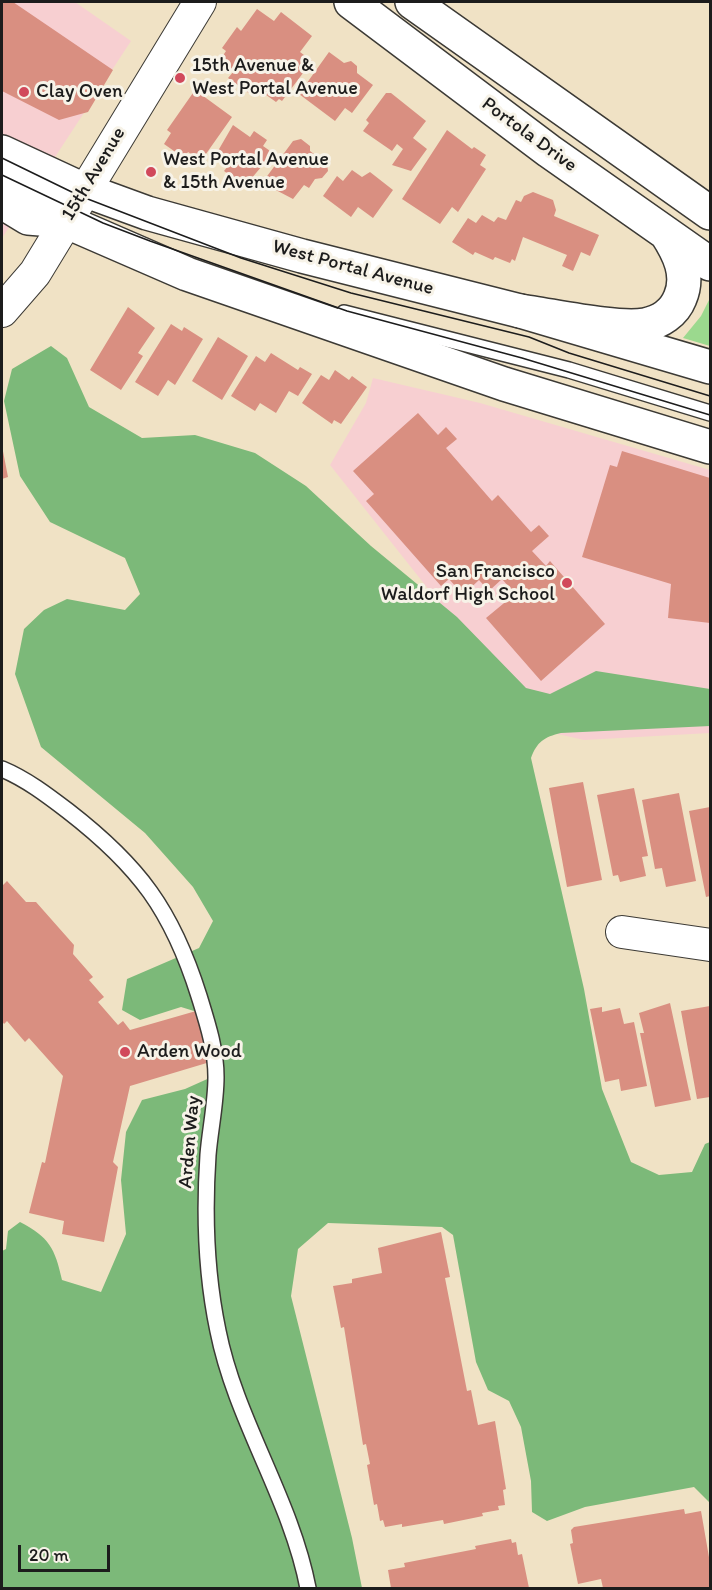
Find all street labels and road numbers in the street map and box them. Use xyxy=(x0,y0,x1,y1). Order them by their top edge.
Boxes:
street label: Portola Drive xyxy=(477,92,581,178)
street label: 15th Avenue xyxy=(57,123,131,225)
street label: West Portal Avenue xyxy=(270,235,436,301)
street label: Arden Way xyxy=(174,1095,206,1189)

